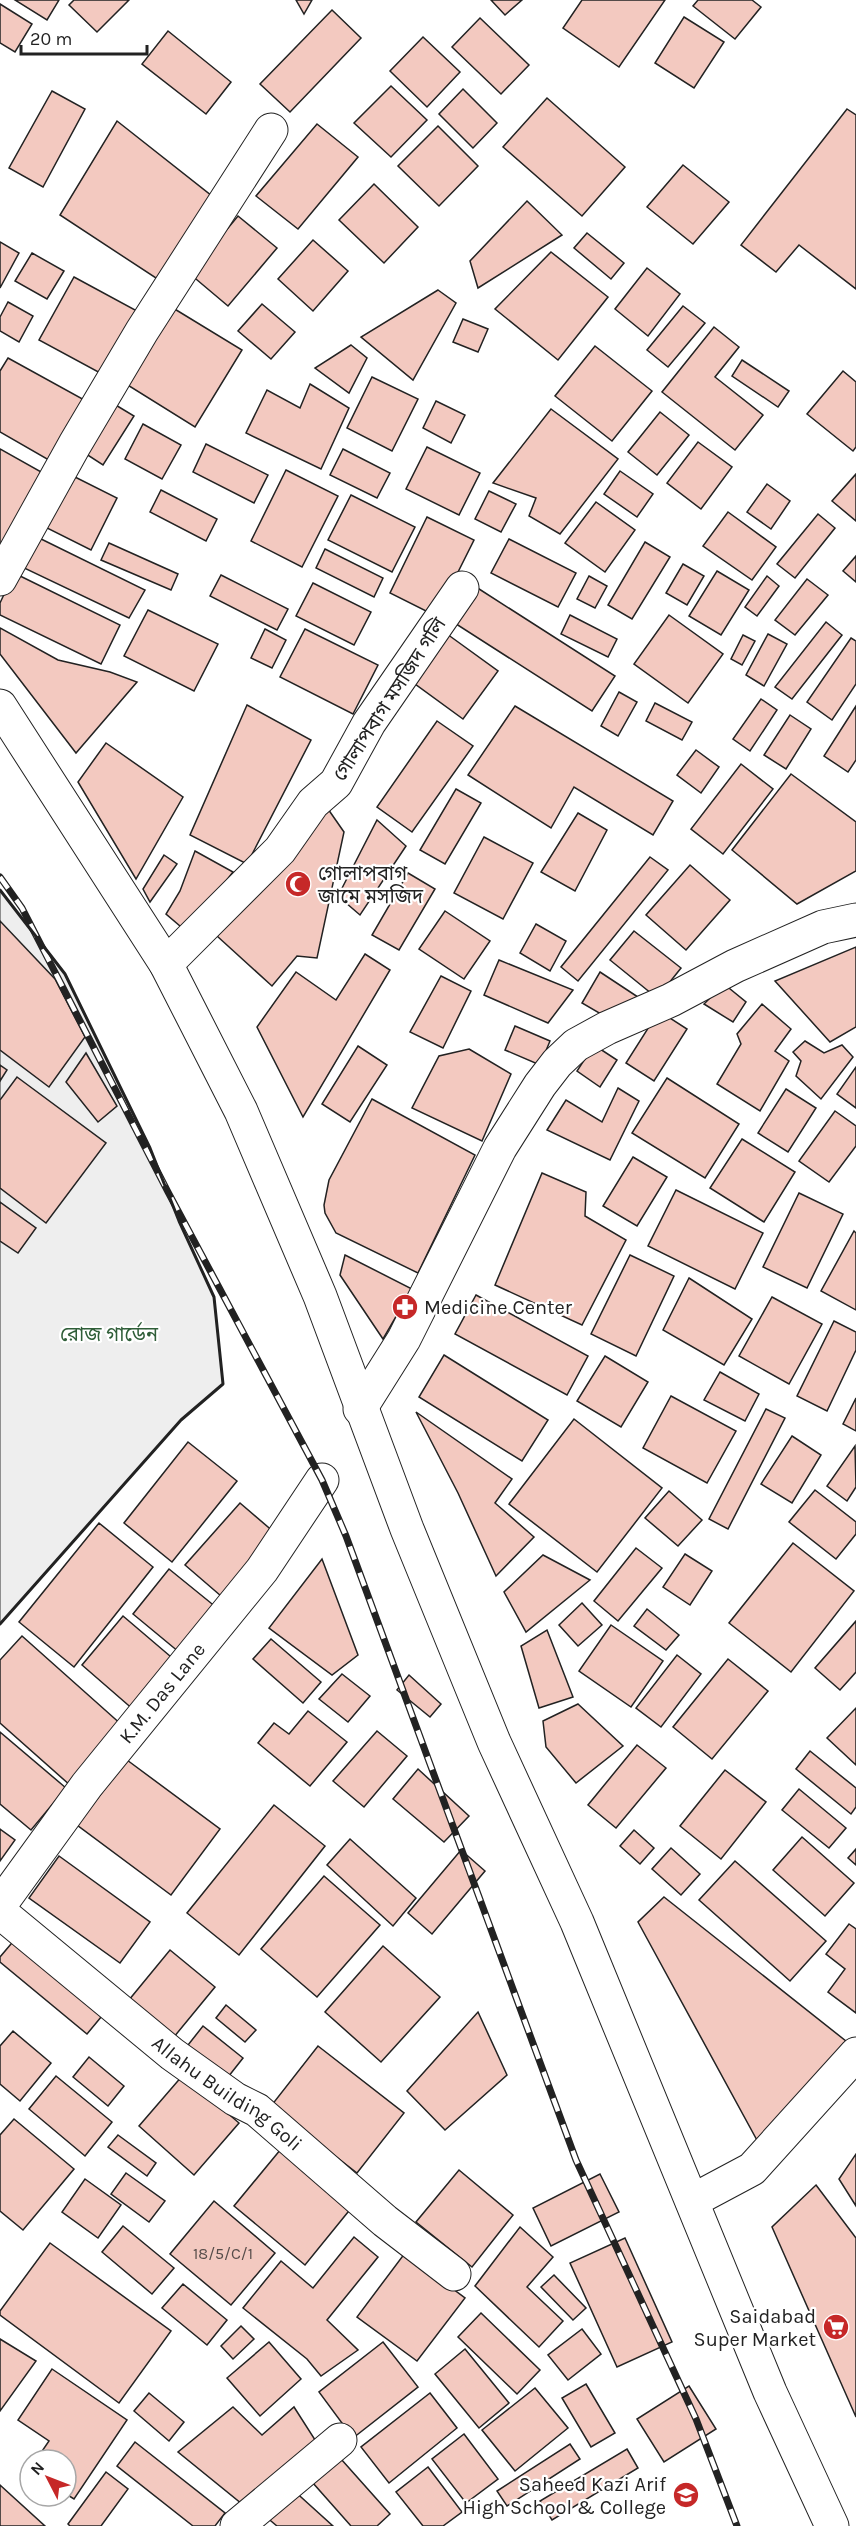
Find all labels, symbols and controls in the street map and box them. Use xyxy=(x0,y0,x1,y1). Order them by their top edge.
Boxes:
scale bar xyxy=(21,18,147,56)
text: 20 m xyxy=(30,28,72,50)
street label: গোলাপবাগ মসজিদ গলি xyxy=(327,613,451,785)
place label: গোলাপবাগ জামে মসজিদ xyxy=(317,862,424,908)
mosque icon: গোলাপবাগ জামে মসজিদ xyxy=(283,869,313,899)
pharmacy icon: Medicine Center xyxy=(390,1292,420,1322)
place label: Medicine Center xyxy=(424,1296,573,1319)
park label: রোজ গার্ডেন xyxy=(60,1321,159,1346)
street label: K.M. Das Lane xyxy=(115,1638,210,1748)
street label: Allahu Building Goli xyxy=(147,2031,307,2156)
house number: 18/5/C/1 xyxy=(193,2244,253,2263)
place label: Saidabad Super Market xyxy=(694,2305,816,2351)
supermarket icon: Saidabad Super Market xyxy=(821,2312,851,2342)
north arrow xyxy=(18,2448,78,2508)
text: N xyxy=(26,2458,48,2479)
place label: Saheed Kazi Arif High School & College xyxy=(463,2473,666,2519)
school or university icon: Saheed Kazi Arif High School & College xyxy=(671,2480,701,2510)

